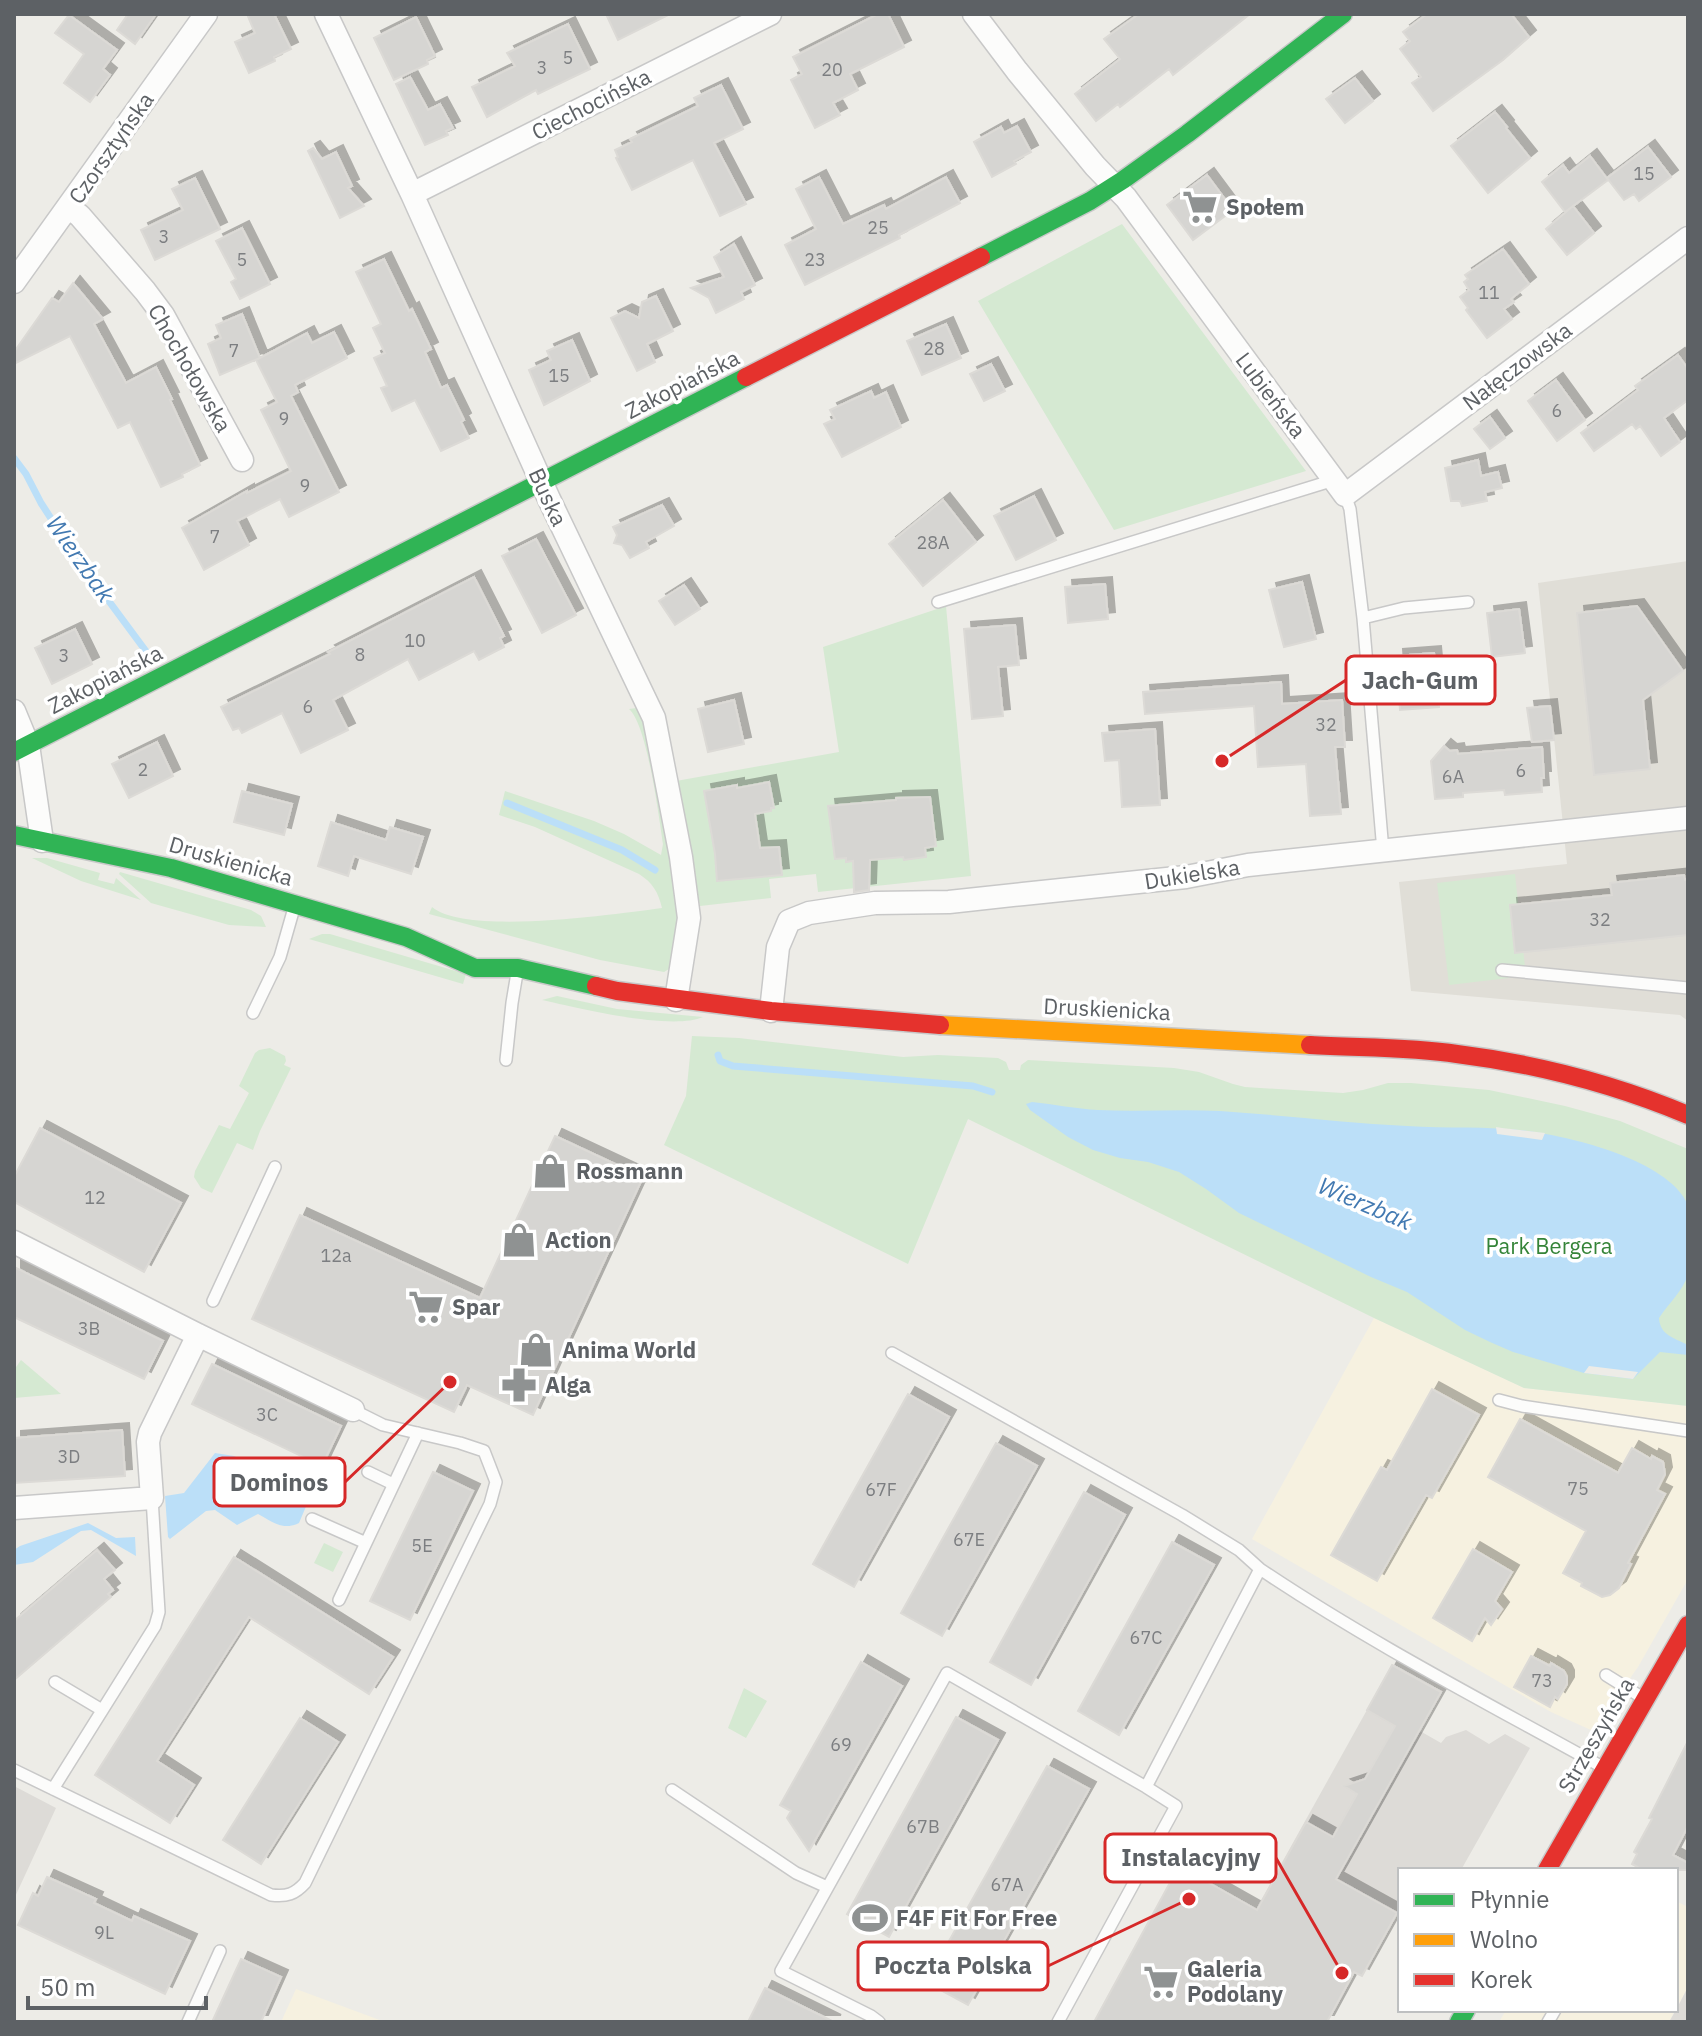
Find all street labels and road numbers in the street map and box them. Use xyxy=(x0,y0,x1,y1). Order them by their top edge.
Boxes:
street label: Ciechocińska xyxy=(526,61,656,146)
street label: Czorsztyńska xyxy=(61,86,160,209)
street label: Chochołowska xyxy=(142,298,239,437)
street label: Nałęczowska xyxy=(1456,315,1577,416)
street label: Zakopiańska xyxy=(620,342,744,425)
street label: Lubieńska xyxy=(1230,346,1313,444)
street label: Buska xyxy=(522,463,575,531)
street label: Zakopiańska xyxy=(43,637,167,720)
street label: Druskienicka xyxy=(166,829,297,892)
street label: Dukielska xyxy=(1142,852,1242,895)
street label: Druskienicka xyxy=(1043,991,1172,1026)
street label: Strzeszyńska xyxy=(1551,1672,1640,1798)

